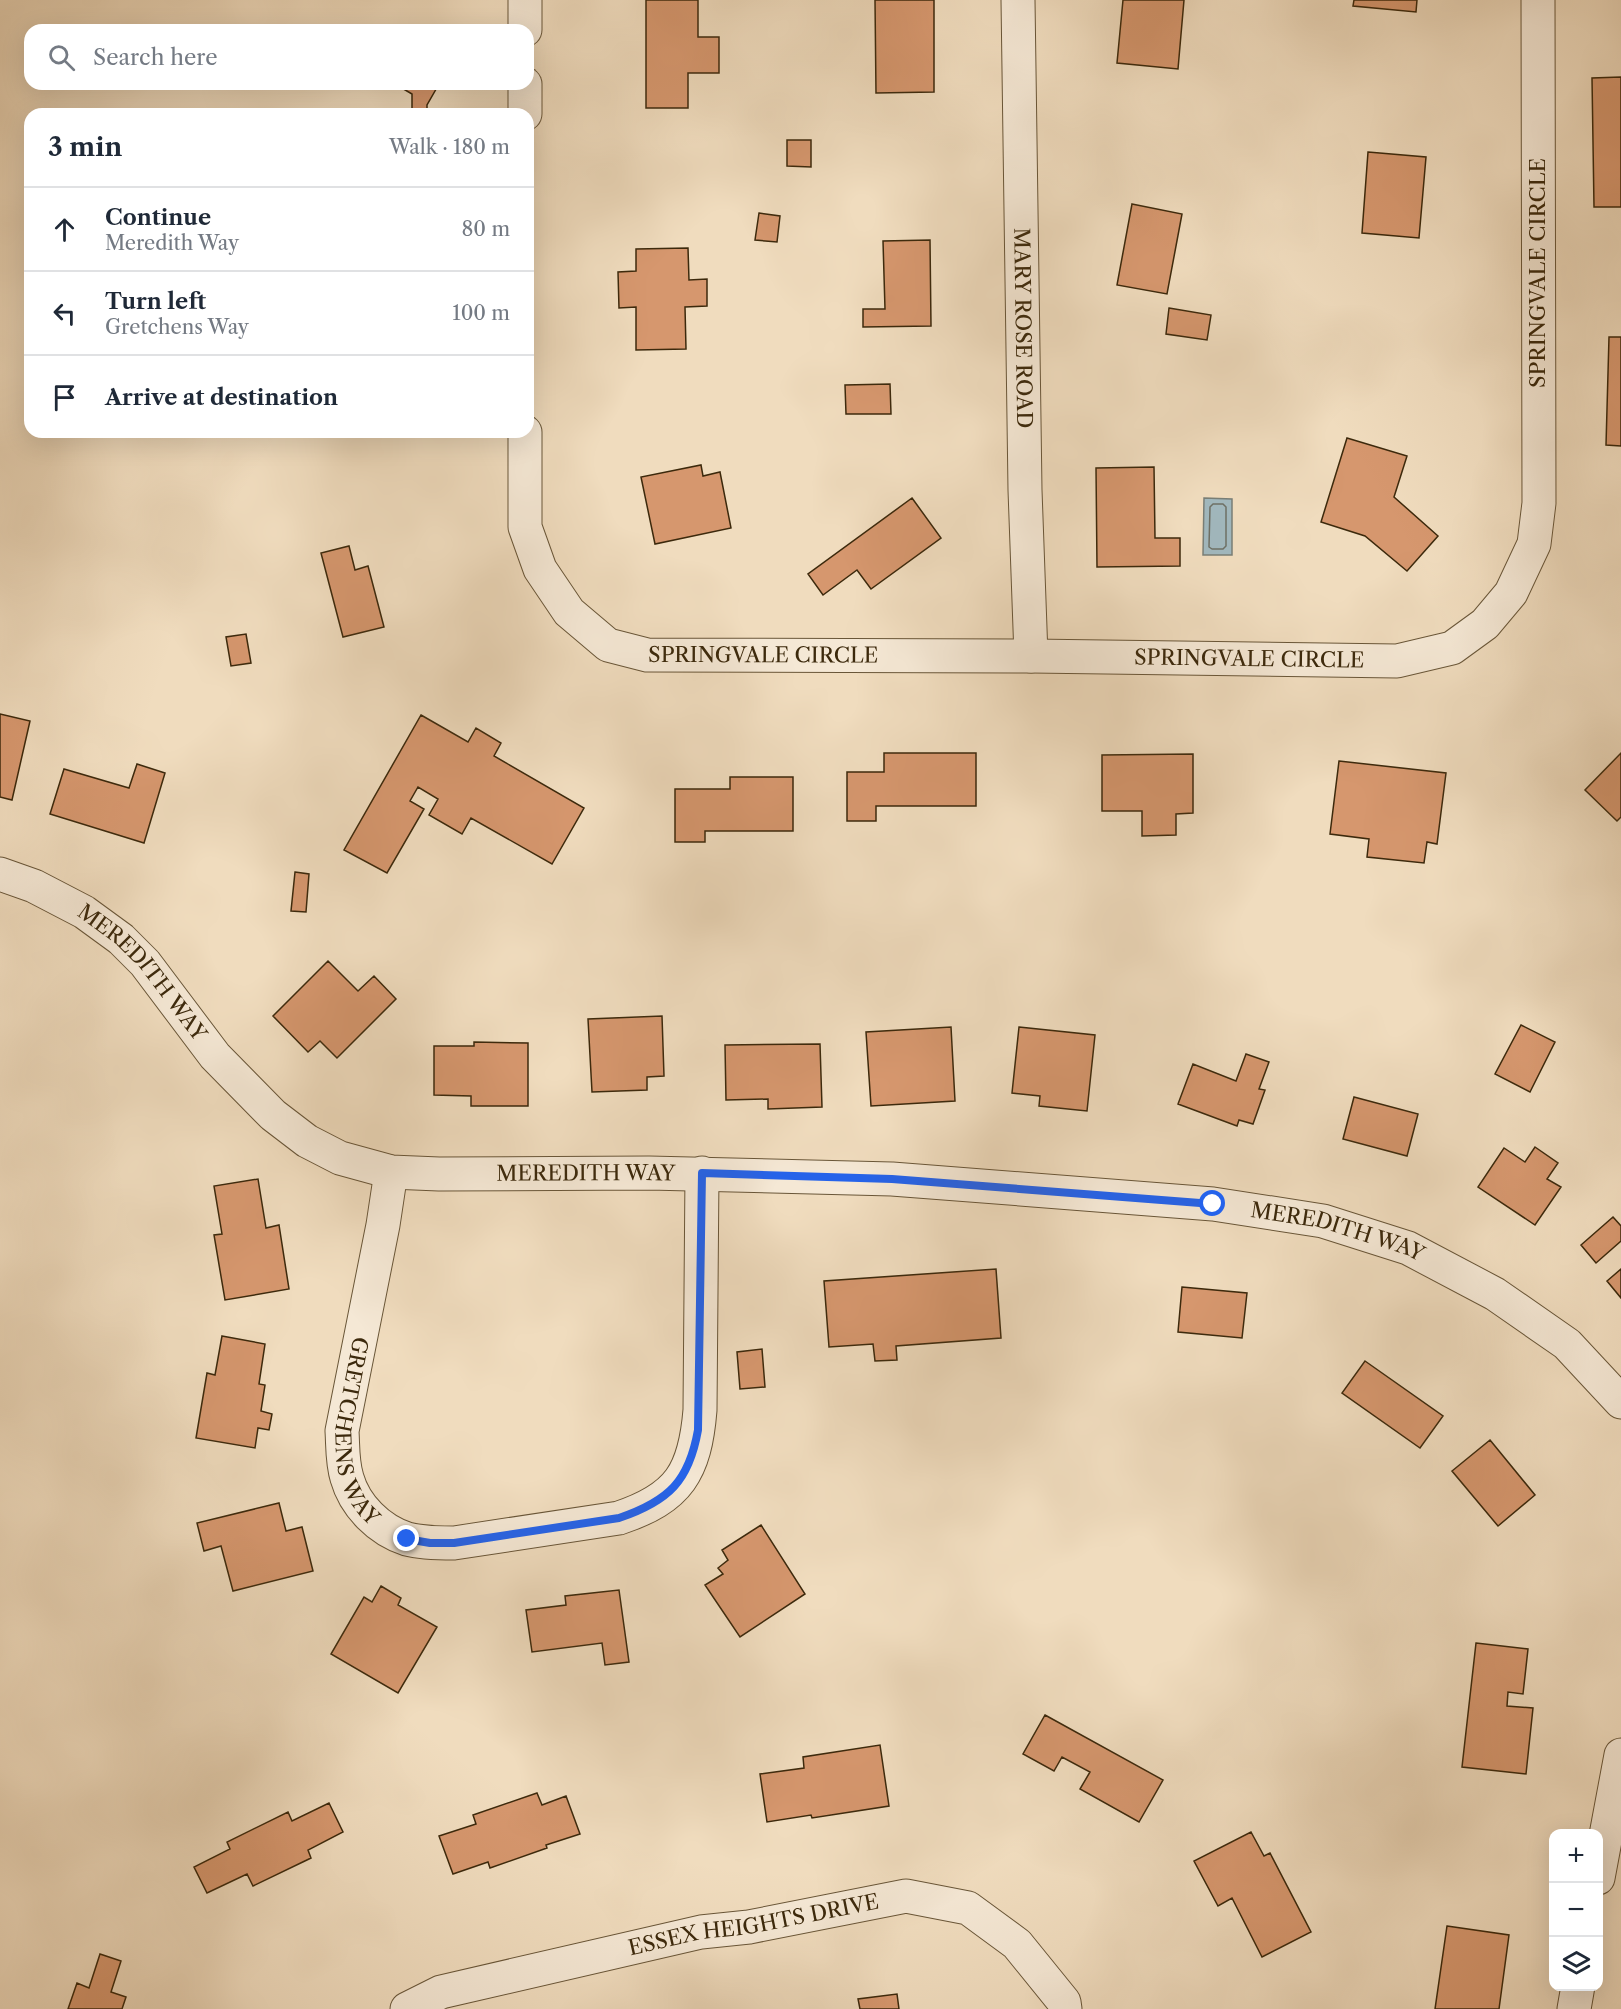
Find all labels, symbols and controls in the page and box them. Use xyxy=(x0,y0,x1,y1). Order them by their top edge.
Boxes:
search box xyxy=(24,24,534,90)
icon: search xyxy=(45,41,78,74)
text: Search here xyxy=(93,44,218,71)
text: 3 min xyxy=(48,131,122,163)
text: Walk · 180 m xyxy=(389,135,510,159)
street label: SPRINGVALE CIRCLE xyxy=(1525,158,1550,388)
text: Continue xyxy=(105,204,211,231)
icon: ahead xyxy=(48,213,81,246)
text: 80 m xyxy=(462,217,510,241)
street label: MARY ROSE ROAD xyxy=(1009,227,1037,429)
text: Meredith Way xyxy=(105,231,239,255)
text: Turn left xyxy=(105,288,206,315)
icon: left xyxy=(48,297,81,330)
text: 100 m xyxy=(452,301,510,325)
text: Gretchens Way xyxy=(105,315,249,339)
icon: arrive xyxy=(48,381,81,414)
text: Arrive at destination xyxy=(105,384,338,411)
street label: SPRINGVALE CIRCLE xyxy=(648,642,878,668)
street label: SPRINGVALE CIRCLE xyxy=(1134,644,1364,673)
street label: MEREDITH WAY xyxy=(73,899,213,1047)
street label: MEREDITH WAY xyxy=(496,1160,677,1186)
route start xyxy=(1199,1190,1225,1216)
street label: MEREDITH WAY xyxy=(1249,1197,1430,1267)
street label: GRETCHENS WAY xyxy=(330,1335,386,1531)
route end xyxy=(393,1525,419,1551)
map controls xyxy=(1549,1829,1603,1991)
button: + xyxy=(1549,1829,1603,1883)
button: − xyxy=(1549,1883,1603,1937)
street label: ESSEX HEIGHTS DRIVE xyxy=(626,1889,881,1960)
button: layers xyxy=(1549,1937,1603,1991)

